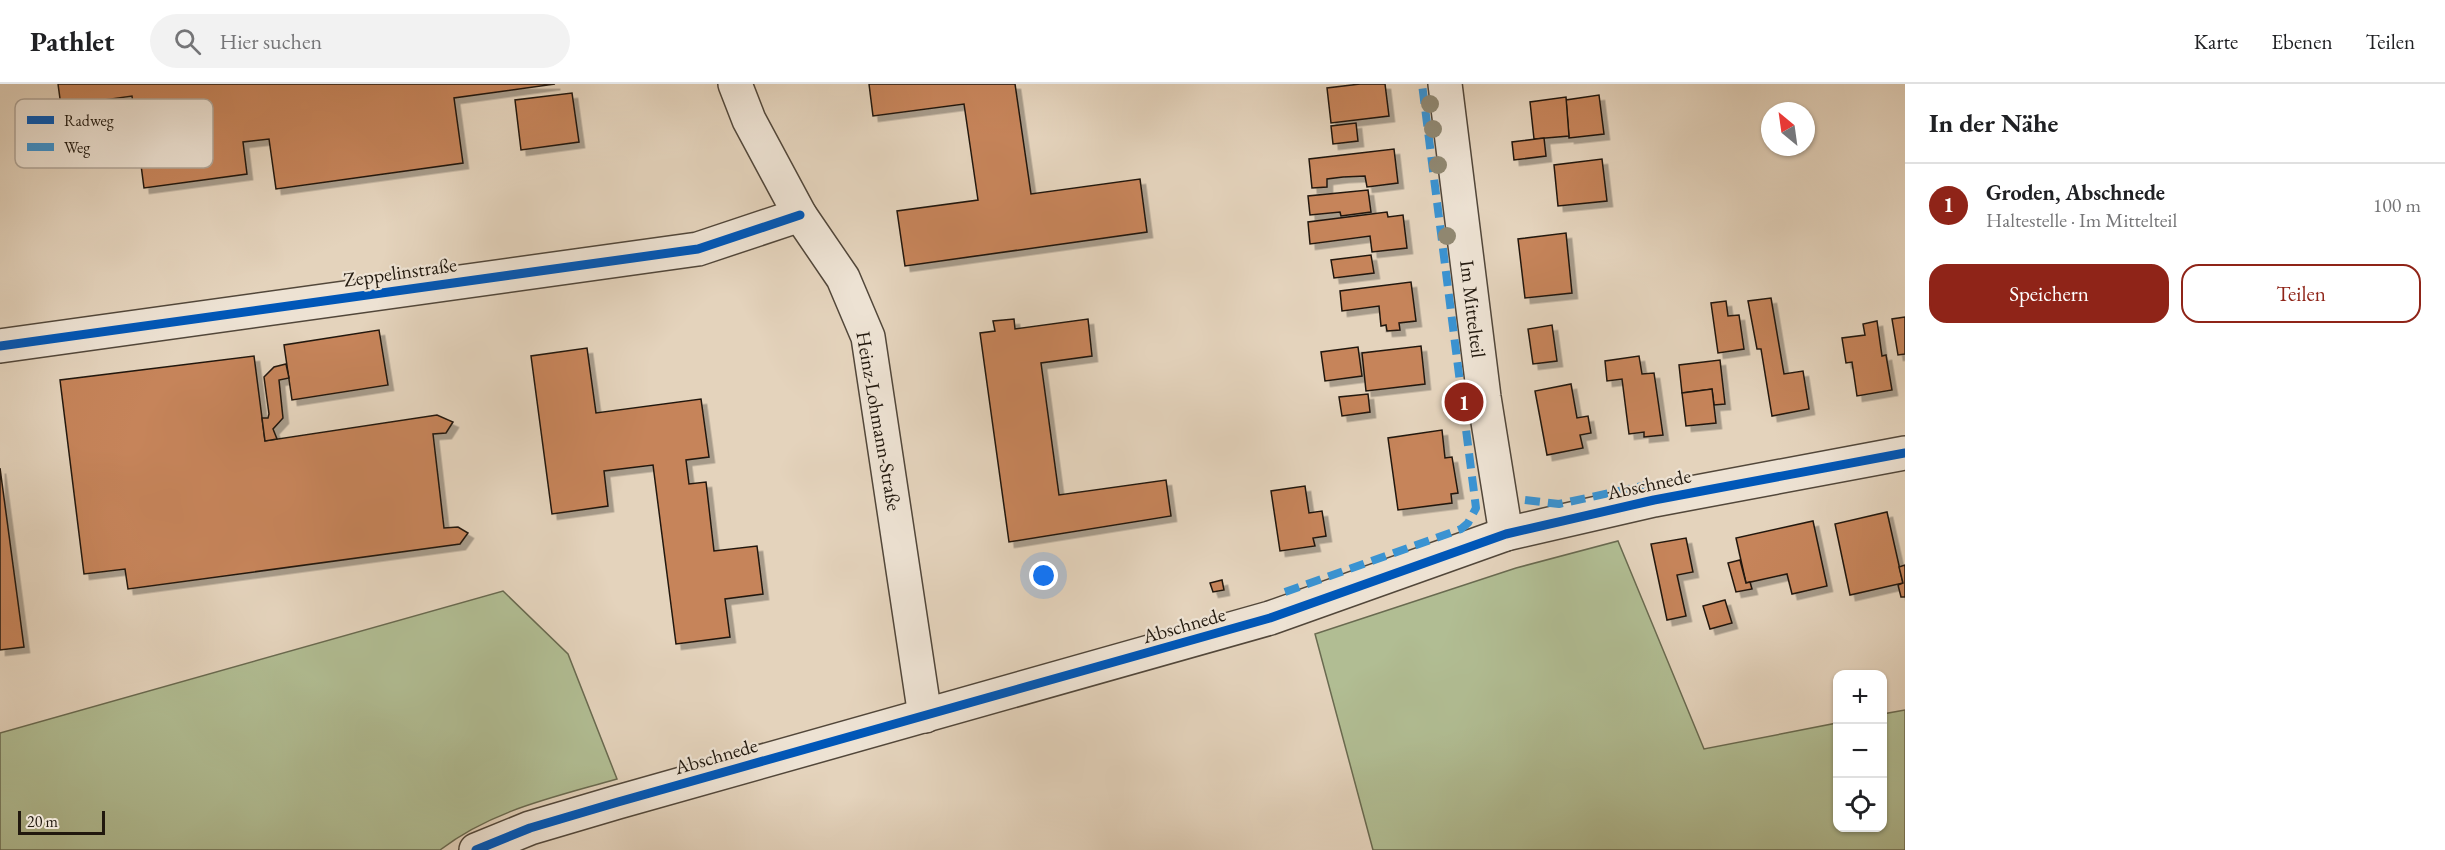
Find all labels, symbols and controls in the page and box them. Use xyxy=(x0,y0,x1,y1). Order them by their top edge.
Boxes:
search box xyxy=(150,14,570,68)
text: Pathlet xyxy=(30,23,114,59)
icon: search xyxy=(171,25,204,58)
text: Hier suchen xyxy=(219,27,322,56)
text: Karte xyxy=(2194,28,2238,55)
text: Ebenen xyxy=(2271,28,2332,55)
text: Teilen xyxy=(2365,28,2415,55)
legend xyxy=(15,99,213,168)
north arrow xyxy=(1761,102,1815,156)
text: In der Nähe xyxy=(1929,106,2058,140)
text: Radweg xyxy=(64,110,115,131)
text: Weg xyxy=(64,137,91,158)
text: Groden, Abschnede xyxy=(1986,178,2165,207)
text: 1 xyxy=(1943,192,1954,218)
text: 100 m xyxy=(2373,192,2421,218)
text: Haltestelle · Im Mittelteil xyxy=(1986,207,2177,233)
street label: Zeppelinstraße xyxy=(342,251,458,293)
street label: Im Mittelteil xyxy=(1454,259,1492,360)
button: Speichern xyxy=(1929,264,2169,323)
button: Teilen xyxy=(2181,264,2421,323)
street label: Heinz-Lohmann-Straße xyxy=(850,329,908,513)
pin: 1 xyxy=(1444,380,1484,424)
street label: Abschnede xyxy=(1604,462,1694,506)
your location xyxy=(1029,561,1058,590)
street label: Abschnede xyxy=(1139,601,1229,650)
map controls xyxy=(1833,670,1887,832)
button: + xyxy=(1833,670,1887,724)
button: − xyxy=(1833,724,1887,778)
street label: Abschnede xyxy=(671,732,761,781)
button: locate xyxy=(1833,778,1887,832)
scale bar xyxy=(18,808,105,836)
text: 20 m xyxy=(27,811,58,832)

